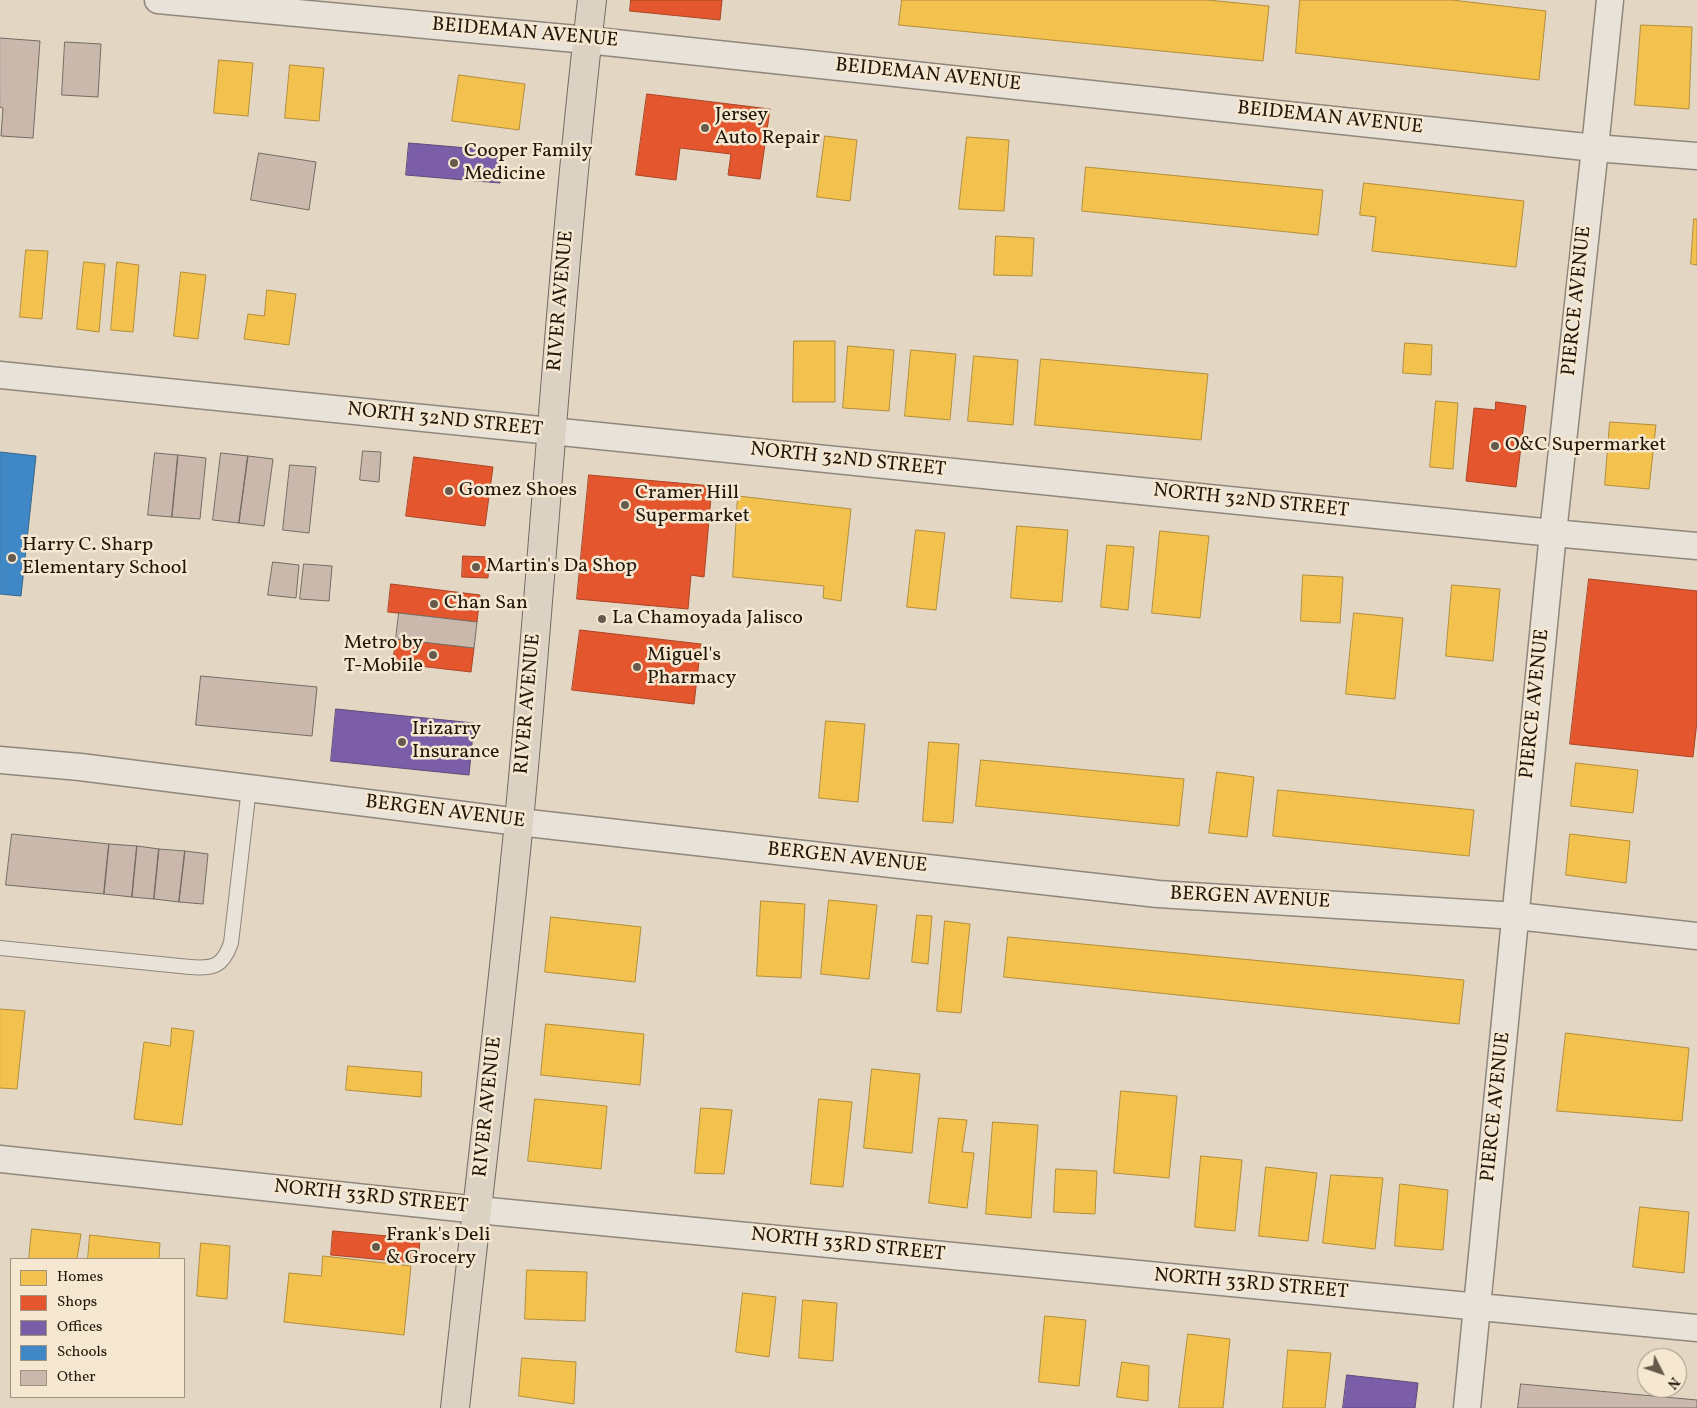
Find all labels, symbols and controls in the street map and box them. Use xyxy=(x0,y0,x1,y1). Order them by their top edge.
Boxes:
street label: BEIDEMAN AVENUE xyxy=(431,14,619,54)
street label: BEIDEMAN AVENUE xyxy=(834,54,1022,98)
street label: BEIDEMAN AVENUE xyxy=(1236,97,1424,141)
place label: Jersey Auto Repair xyxy=(715,104,820,151)
marker: Jersey Auto Repair xyxy=(699,122,711,134)
place label: Cooper Family Medicine xyxy=(464,140,592,187)
marker: Cooper Family Medicine xyxy=(448,157,460,169)
street label: PIERCE AVENUE xyxy=(1558,225,1598,377)
street label: RIVER AVENUE xyxy=(544,230,580,372)
street label: NORTH 32ND STREET xyxy=(346,399,544,443)
place label: O&C Supermarket xyxy=(1505,434,1666,458)
street label: NORTH 32ND STREET xyxy=(749,439,947,483)
marker: O&C Supermarket xyxy=(1489,440,1501,452)
place label: Gomez Shoes xyxy=(459,479,577,503)
street label: NORTH 32ND STREET xyxy=(1152,480,1350,524)
place label: Cramer Hill Supermarket xyxy=(635,482,750,529)
marker: Gomez Shoes xyxy=(443,485,455,497)
marker: Cramer Hill Supermarket xyxy=(619,499,631,511)
place label: Harry C. Sharp Elementary School xyxy=(22,534,187,581)
marker: Harry C. Sharp Elementary School xyxy=(6,552,18,564)
place label: Martin's Da Shop xyxy=(486,555,637,579)
marker: Martin's Da Shop xyxy=(470,561,482,573)
place label: Chan San xyxy=(444,592,528,616)
marker: Chan San xyxy=(428,598,440,610)
place label: La Chamoyada Jalisco xyxy=(612,607,803,631)
marker: La Chamoyada Jalisco xyxy=(596,613,608,625)
street label: PIERCE AVENUE xyxy=(1516,628,1556,780)
place label: Metro by T-Mobile xyxy=(344,632,423,679)
street label: RIVER AVENUE xyxy=(511,633,547,775)
place label: Miguel's Pharmacy xyxy=(647,644,736,691)
marker: Metro by T-Mobile xyxy=(427,649,439,661)
marker: Miguel's Pharmacy xyxy=(631,661,643,673)
place label: Irizarry Insurance xyxy=(412,718,500,765)
marker: Irizarry Insurance xyxy=(396,736,408,748)
street label: BERGEN AVENUE xyxy=(364,791,526,835)
street label: BERGEN AVENUE xyxy=(766,839,928,879)
street label: BERGEN AVENUE xyxy=(1169,883,1331,915)
street label: PIERCE AVENUE xyxy=(1477,1031,1517,1183)
street label: RIVER AVENUE xyxy=(470,1035,508,1179)
street label: NORTH 33RD STREET xyxy=(273,1176,469,1220)
place label: Frank's Deli & Grocery xyxy=(386,1224,490,1271)
street label: NORTH 33RD STREET xyxy=(750,1224,946,1268)
marker: Frank's Deli & Grocery xyxy=(370,1241,382,1253)
legend xyxy=(10,1258,185,1398)
street label: NORTH 33RD STREET xyxy=(1153,1265,1349,1305)
text: Homes xyxy=(57,1267,103,1288)
text: Shops xyxy=(57,1292,97,1313)
text: Offices xyxy=(57,1317,102,1338)
text: Schools xyxy=(57,1342,107,1363)
north arrow xyxy=(1637,1348,1687,1398)
text: Other xyxy=(57,1367,96,1388)
text: N xyxy=(1662,1372,1683,1393)

